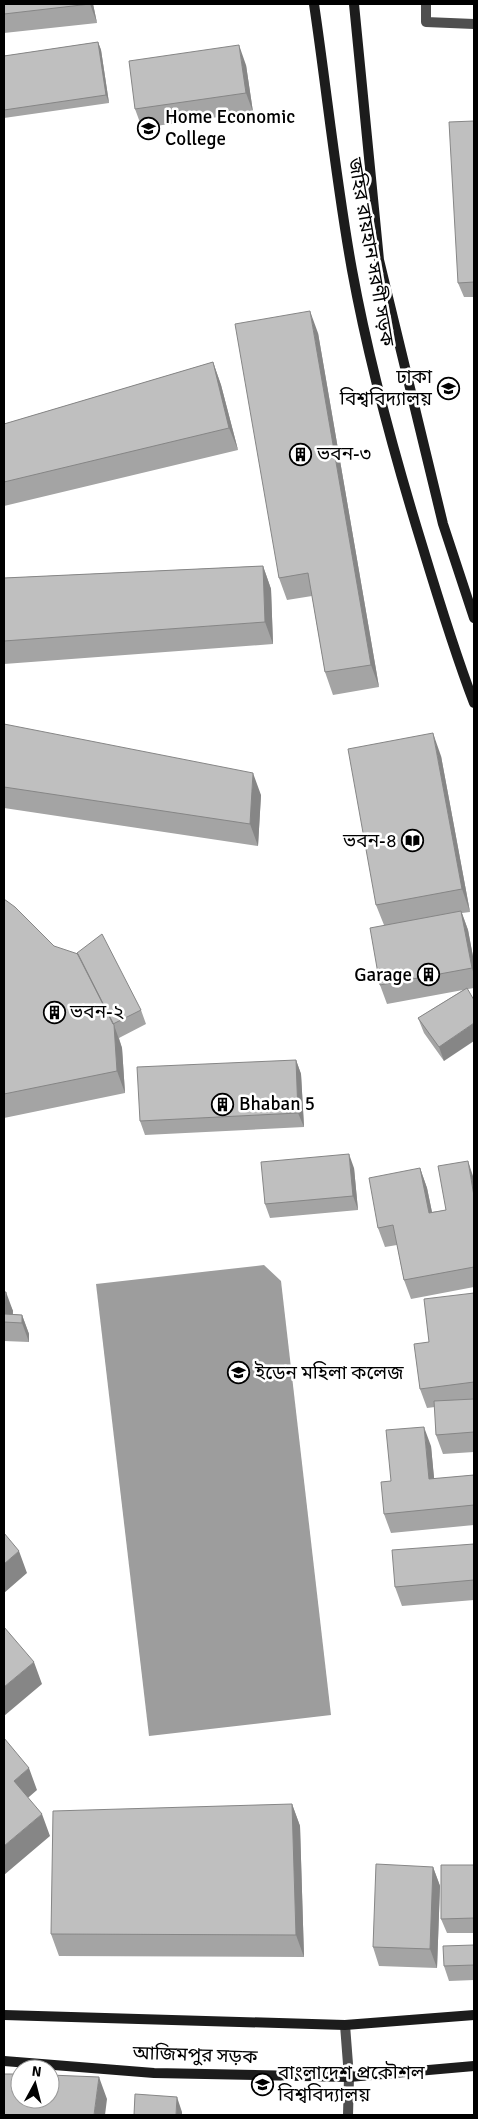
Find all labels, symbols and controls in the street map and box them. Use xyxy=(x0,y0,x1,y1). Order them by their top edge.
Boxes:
place label: Home Economic College xyxy=(165,105,295,151)
school or university icon: Home Economic College xyxy=(137,116,161,140)
street label: জহির রায়হান সরণী সড়ক xyxy=(342,155,400,349)
place label: ঢাকা বিশ্ববিদ্যালয় xyxy=(339,365,433,411)
school or university icon: ঢাকা বিশ্ববিদ্যালয় xyxy=(436,376,460,400)
building icon: ভবন-৩ xyxy=(289,442,313,466)
place label: ভবন-৩ xyxy=(316,442,371,466)
place label: ভবন-৪ xyxy=(342,829,397,853)
library icon: ভবন-৪ xyxy=(401,829,425,853)
place label: Garage xyxy=(354,963,412,987)
building icon: Garage xyxy=(416,963,440,987)
building icon: ভবন-২ xyxy=(42,1000,66,1024)
place label: ভবন-২ xyxy=(69,1000,124,1024)
building icon: Bhaban 5 xyxy=(211,1092,235,1116)
place label: Bhaban 5 xyxy=(239,1092,315,1116)
school or university icon: ইডেন মহিলা কলেজ xyxy=(227,1361,251,1385)
place label: ইডেন মহিলা কলেজ xyxy=(254,1361,404,1385)
street label: আজিমপুর সড়ক xyxy=(131,2041,258,2069)
north arrow xyxy=(10,2059,60,2109)
place label: বাংলাদেশ প্রকৌশল বিশ্ববিদ্যালয় xyxy=(277,2061,426,2107)
text: N xyxy=(31,2063,42,2081)
school or university icon: বাংলাদেশ প্রকৌশল বিশ্ববিদ্যালয় xyxy=(250,2072,274,2096)

